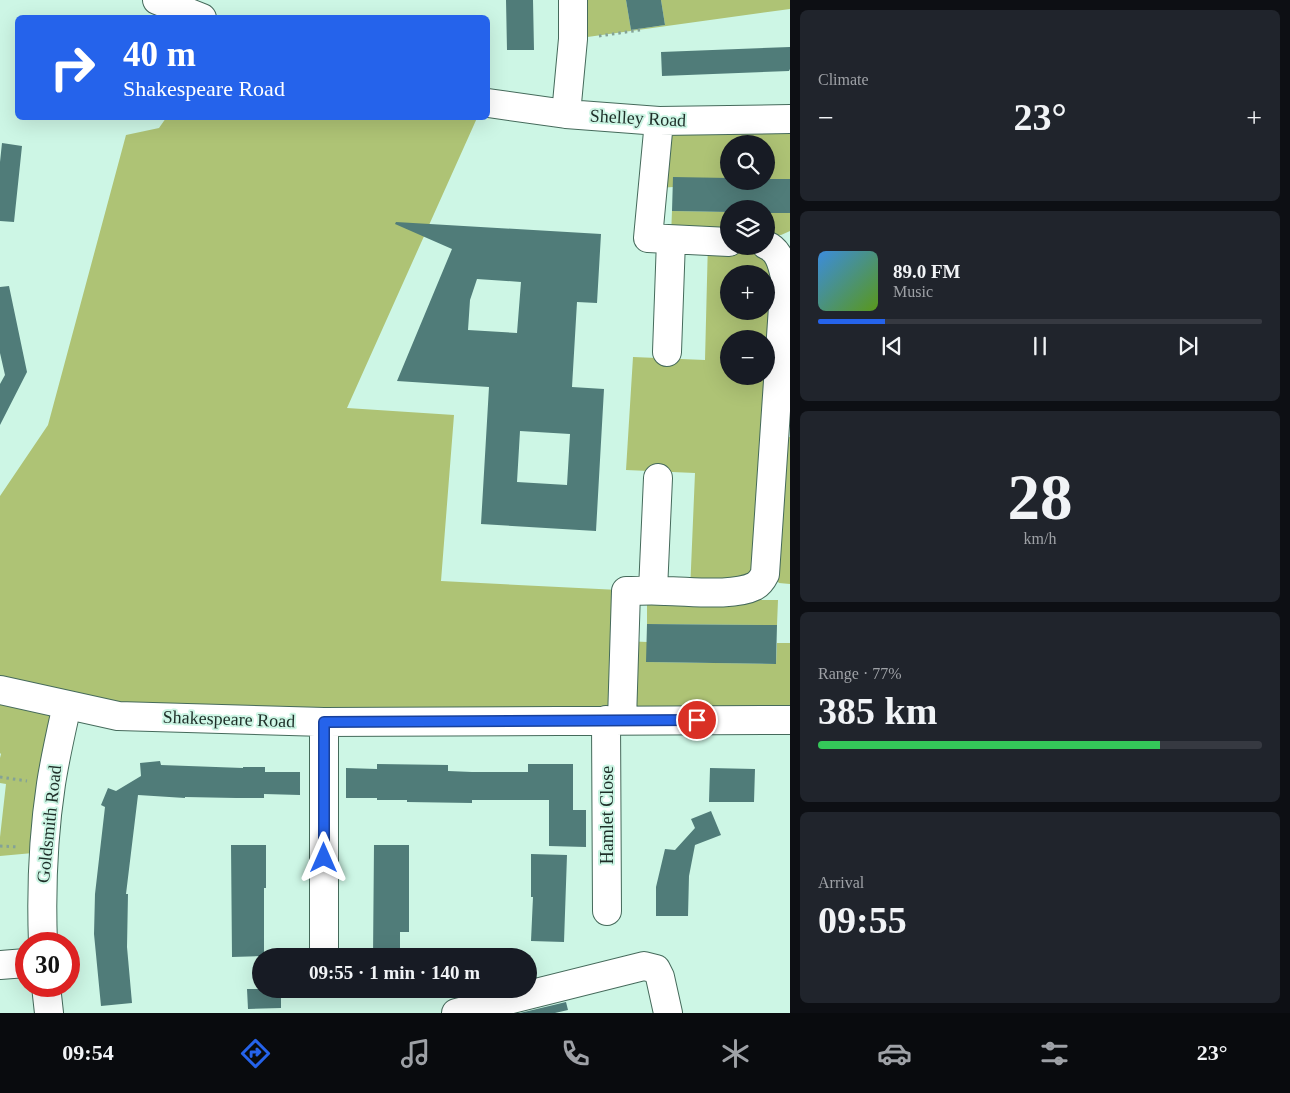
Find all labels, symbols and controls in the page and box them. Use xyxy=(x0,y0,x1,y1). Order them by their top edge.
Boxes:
icon: right xyxy=(40,35,105,100)
text: 40 m xyxy=(123,35,196,74)
text: Climate xyxy=(818,71,869,88)
text: Shakespeare Road xyxy=(123,76,285,101)
text: 23° xyxy=(1013,96,1067,138)
text: − xyxy=(818,102,834,133)
text: + xyxy=(1246,102,1262,133)
street label: Shelley Road xyxy=(589,105,687,131)
map controls xyxy=(720,135,775,385)
button: search xyxy=(720,135,775,190)
button: layers xyxy=(720,200,775,255)
text: 89.0 FM xyxy=(893,261,961,282)
button: + xyxy=(720,265,775,320)
text: Music xyxy=(893,283,933,300)
button: − xyxy=(720,330,775,385)
icon: previous xyxy=(878,332,906,360)
icon: pause xyxy=(1026,332,1054,360)
icon: next xyxy=(1174,332,1202,360)
text: 28 xyxy=(1008,461,1073,533)
text: km/h xyxy=(1024,530,1056,547)
text: Range · 77% xyxy=(818,665,902,682)
text: 385 km xyxy=(818,690,937,732)
pin xyxy=(676,699,718,741)
icon: arrive xyxy=(683,706,711,734)
street label: Shakespeare Road xyxy=(162,707,296,731)
street label: Goldsmith Road xyxy=(33,764,65,884)
street label: Hamlet Close xyxy=(597,766,617,864)
position arrow xyxy=(297,831,349,883)
text: Arrival xyxy=(818,874,864,891)
text: 09:55 xyxy=(818,899,907,941)
speed limit sign: 30 xyxy=(15,932,80,997)
text: 09:55 · 1 min · 140 m xyxy=(309,962,480,983)
icon: directions xyxy=(238,1036,273,1071)
icon: music xyxy=(398,1036,433,1071)
icon: phone xyxy=(558,1036,593,1071)
icon: climate xyxy=(718,1036,753,1071)
icon: car xyxy=(877,1036,912,1071)
icon: filters xyxy=(1037,1036,1072,1071)
text: 09:54 xyxy=(62,1040,114,1065)
text: 23° xyxy=(1197,1040,1228,1065)

